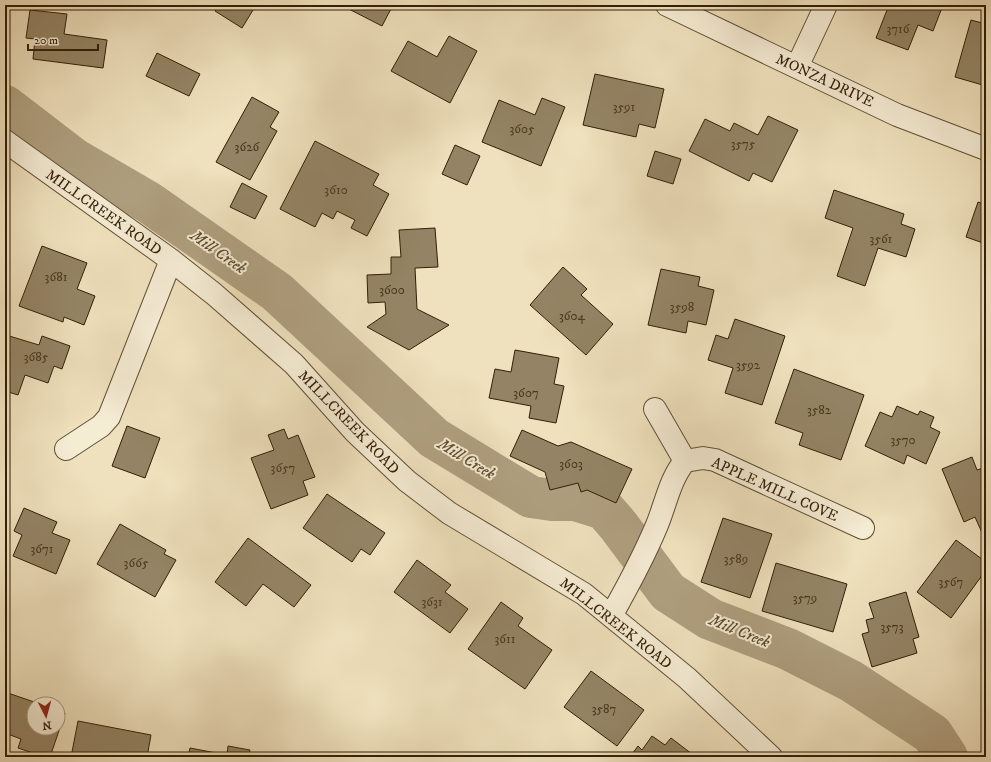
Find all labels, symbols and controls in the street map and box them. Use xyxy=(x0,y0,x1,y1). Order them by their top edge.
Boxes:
house number: 3716 xyxy=(886,21,911,37)
scale bar xyxy=(28,26,98,52)
text: 20 m xyxy=(34,33,58,48)
street label: MONZA DRIVE xyxy=(773,49,877,112)
house number: 3591 xyxy=(613,99,635,115)
house number: 3605 xyxy=(509,121,535,137)
house number: 3575 xyxy=(731,136,756,152)
house number: 3626 xyxy=(235,139,261,155)
street label: MILLCREEK ROAD xyxy=(42,165,166,260)
house number: 3610 xyxy=(324,182,348,198)
water label: Mill Creek xyxy=(186,225,250,278)
house number: 3561 xyxy=(870,231,893,247)
house number: 3681 xyxy=(45,269,68,285)
house number: 3600 xyxy=(379,282,405,298)
house number: 3598 xyxy=(670,299,694,315)
house number: 3604 xyxy=(559,308,586,324)
house number: 3685 xyxy=(24,349,49,365)
house number: 3592 xyxy=(736,357,761,373)
street label: MILLCREEK ROAD xyxy=(294,366,403,478)
house number: 3607 xyxy=(513,385,539,401)
house number: 3582 xyxy=(807,402,832,418)
house number: 3570 xyxy=(890,432,916,448)
water label: Mill Creek xyxy=(433,433,499,484)
street label: APPLE MILL COVE xyxy=(708,453,842,526)
house number: 3603 xyxy=(559,456,583,472)
house number: 3657 xyxy=(271,460,296,476)
house number: 3671 xyxy=(30,541,54,557)
house number: 3589 xyxy=(724,551,748,567)
house number: 3665 xyxy=(124,555,149,571)
street label: MILLCREEK ROAD xyxy=(556,574,676,673)
house number: 3567 xyxy=(939,574,964,590)
house number: 3579 xyxy=(793,590,817,606)
house number: 3631 xyxy=(421,594,443,610)
water label: Mill Creek xyxy=(706,609,773,652)
house number: 3573 xyxy=(880,619,904,635)
house number: 3611 xyxy=(494,631,516,647)
north arrow xyxy=(26,696,66,736)
house number: 3587 xyxy=(592,701,616,717)
text: N xyxy=(42,718,52,732)

